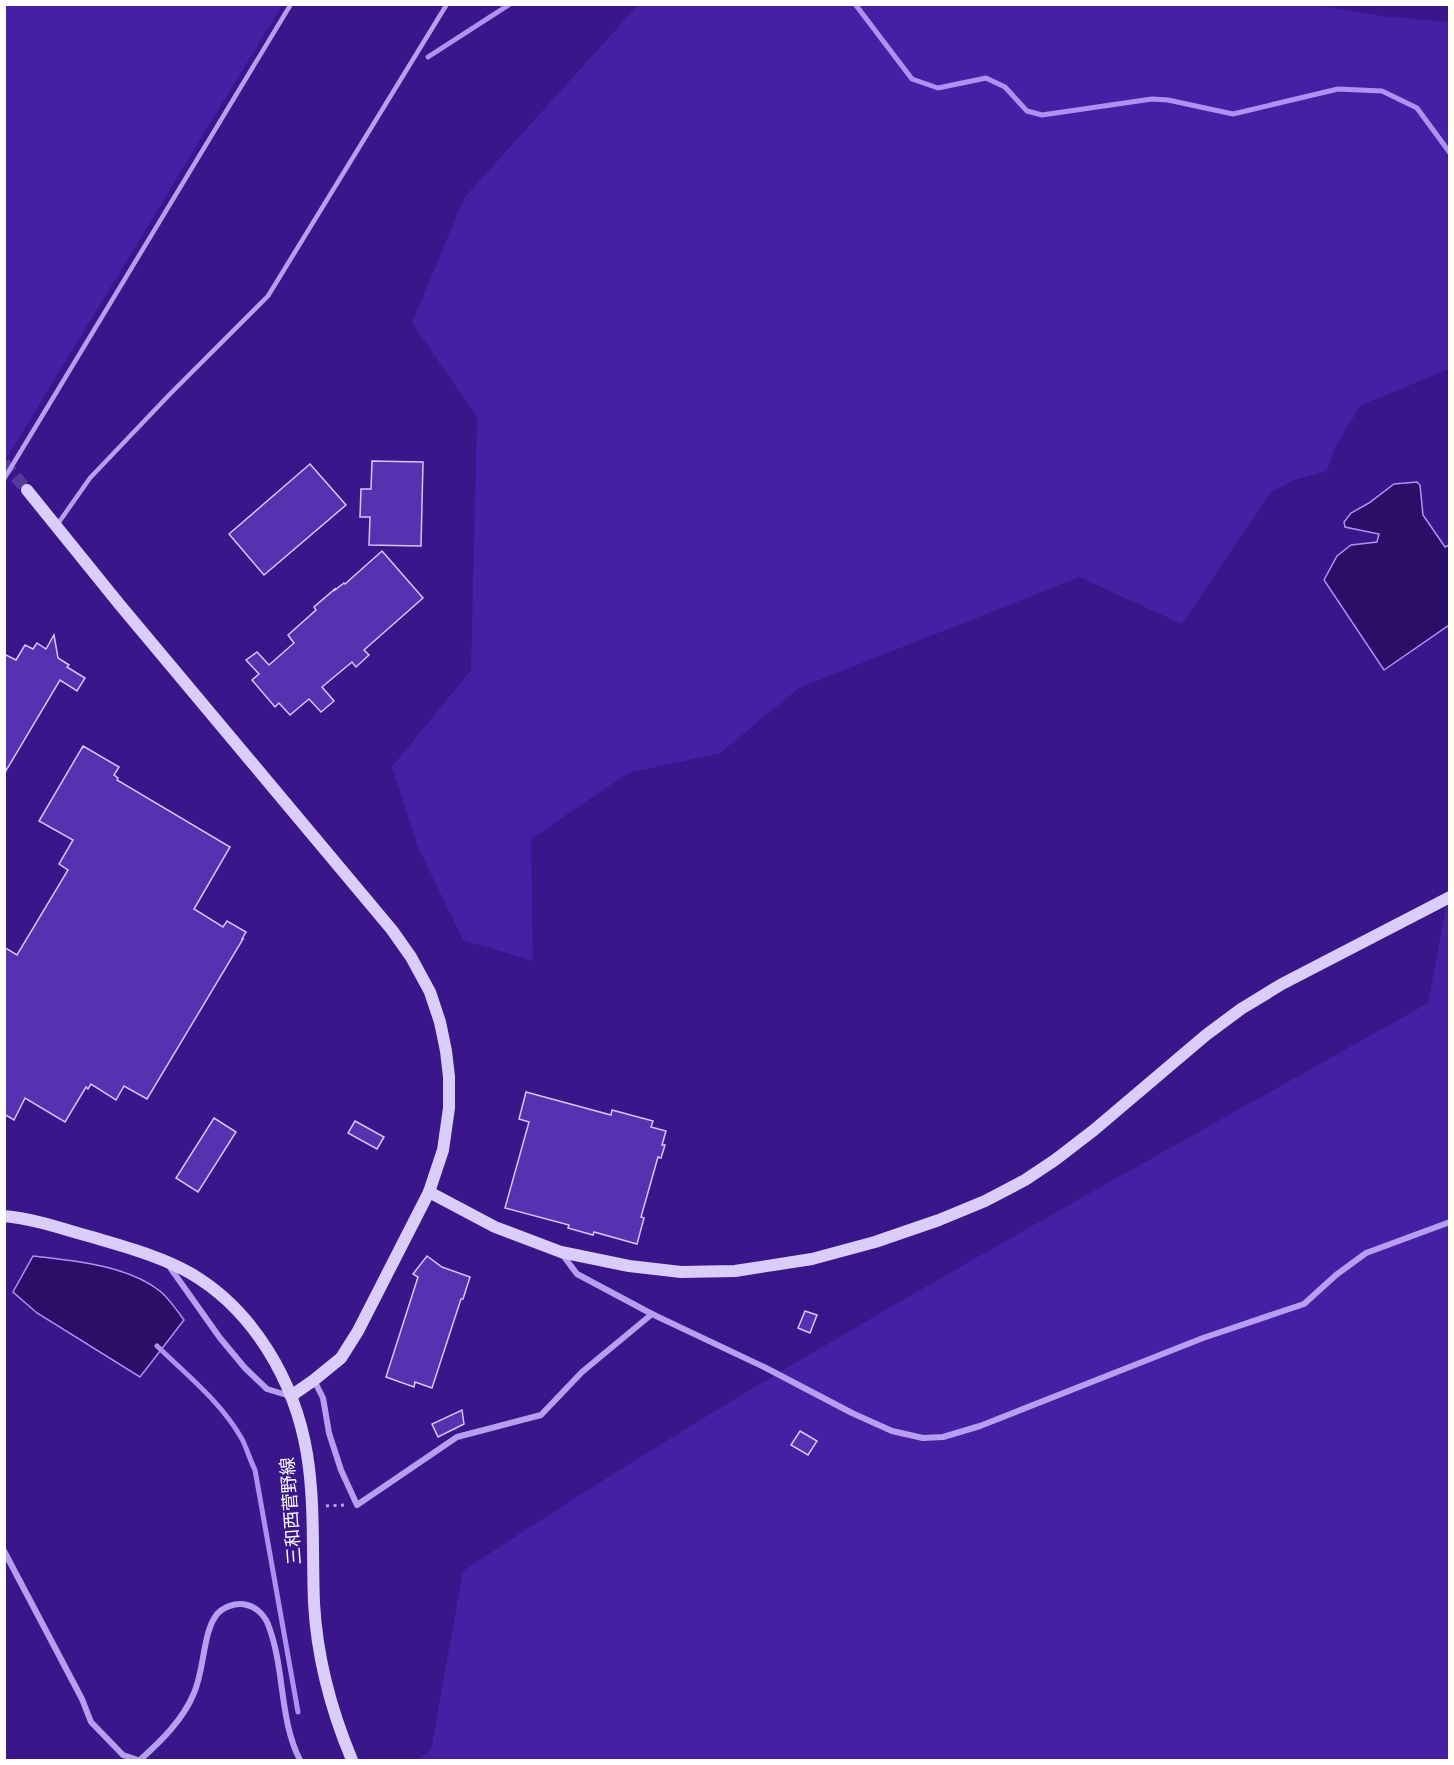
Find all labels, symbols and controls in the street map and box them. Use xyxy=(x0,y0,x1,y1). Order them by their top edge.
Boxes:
street label: 三和西菅野線 xyxy=(275,1456,307,1566)

